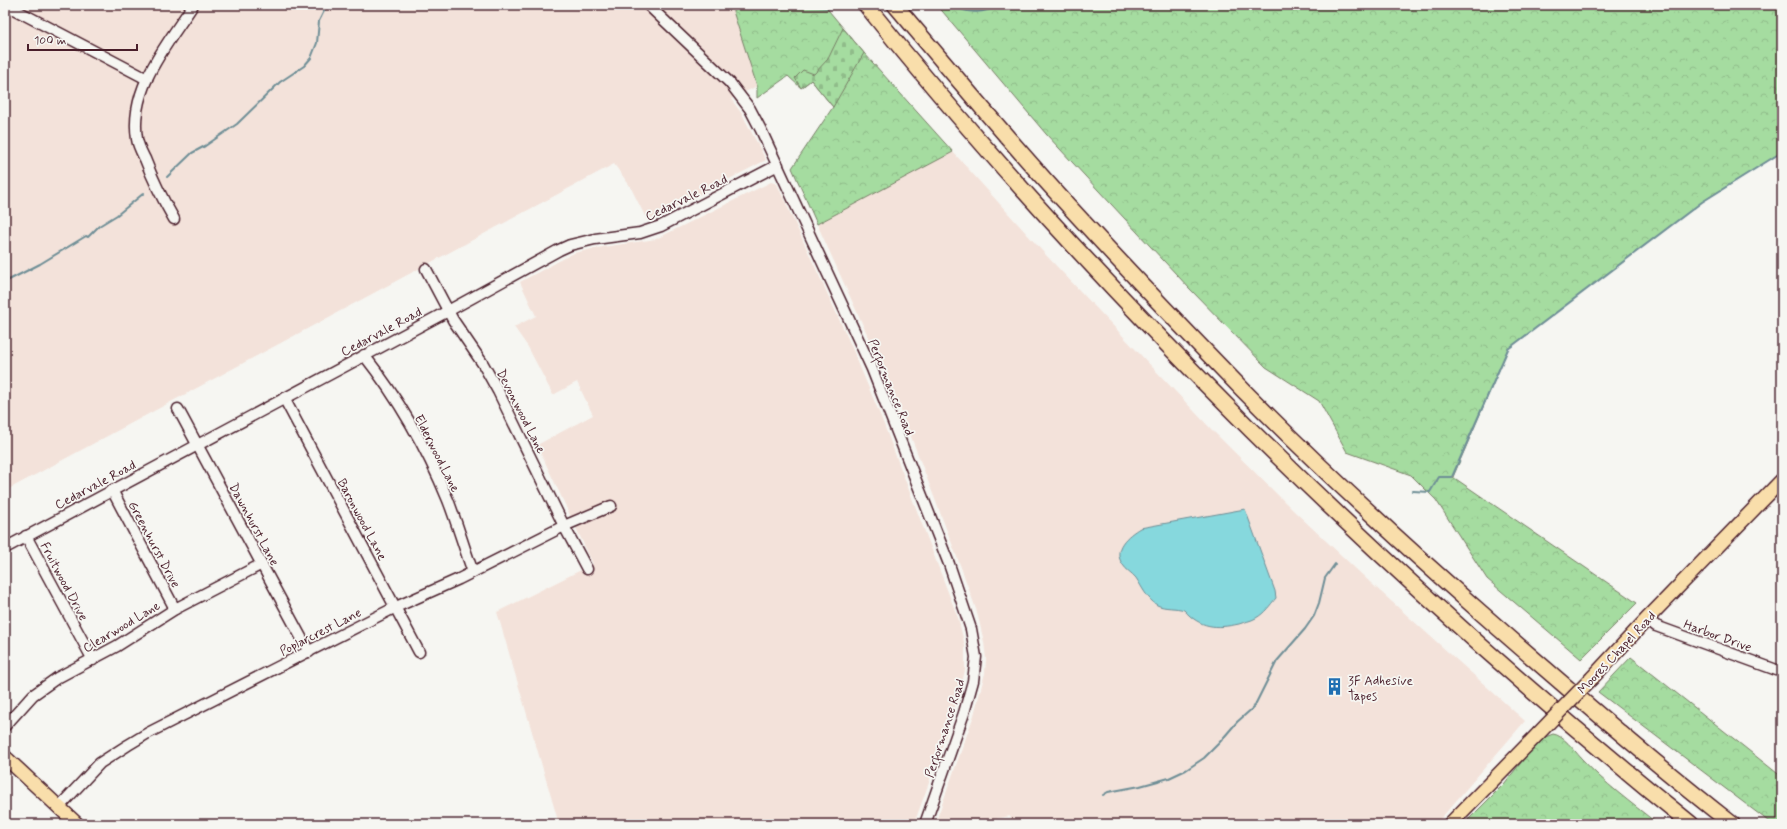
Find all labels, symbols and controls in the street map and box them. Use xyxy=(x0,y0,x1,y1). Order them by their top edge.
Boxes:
scale bar xyxy=(28,26,137,52)
text: 100 m xyxy=(34,33,66,49)
street label: Cedarvale Road xyxy=(643,171,731,226)
street label: Cedarvale Road xyxy=(338,304,425,361)
street label: Performance Road xyxy=(862,337,918,439)
street label: Devonwood Lane xyxy=(492,367,549,457)
street label: Elderwood Lane xyxy=(410,412,464,496)
street label: Cedarvale Road xyxy=(52,457,139,514)
street label: Baronwood Lane xyxy=(333,476,390,564)
street label: Dawnhurst Lane xyxy=(225,480,283,569)
street label: Greenhurst Drive xyxy=(124,498,184,591)
street label: Fruitwood Drive xyxy=(36,539,92,624)
street label: Clearwood Lane xyxy=(80,598,164,657)
street label: Poplarcrest Lane xyxy=(277,604,364,660)
street label: Moores Chapel Road xyxy=(1574,608,1660,698)
street label: Harbor Drive xyxy=(1681,616,1754,657)
place label: 3F Adhesive Tapes xyxy=(1348,673,1413,705)
street label: Performance Road xyxy=(921,677,971,781)
building icon: 3F Adhesive Tapes xyxy=(1325,677,1345,697)

